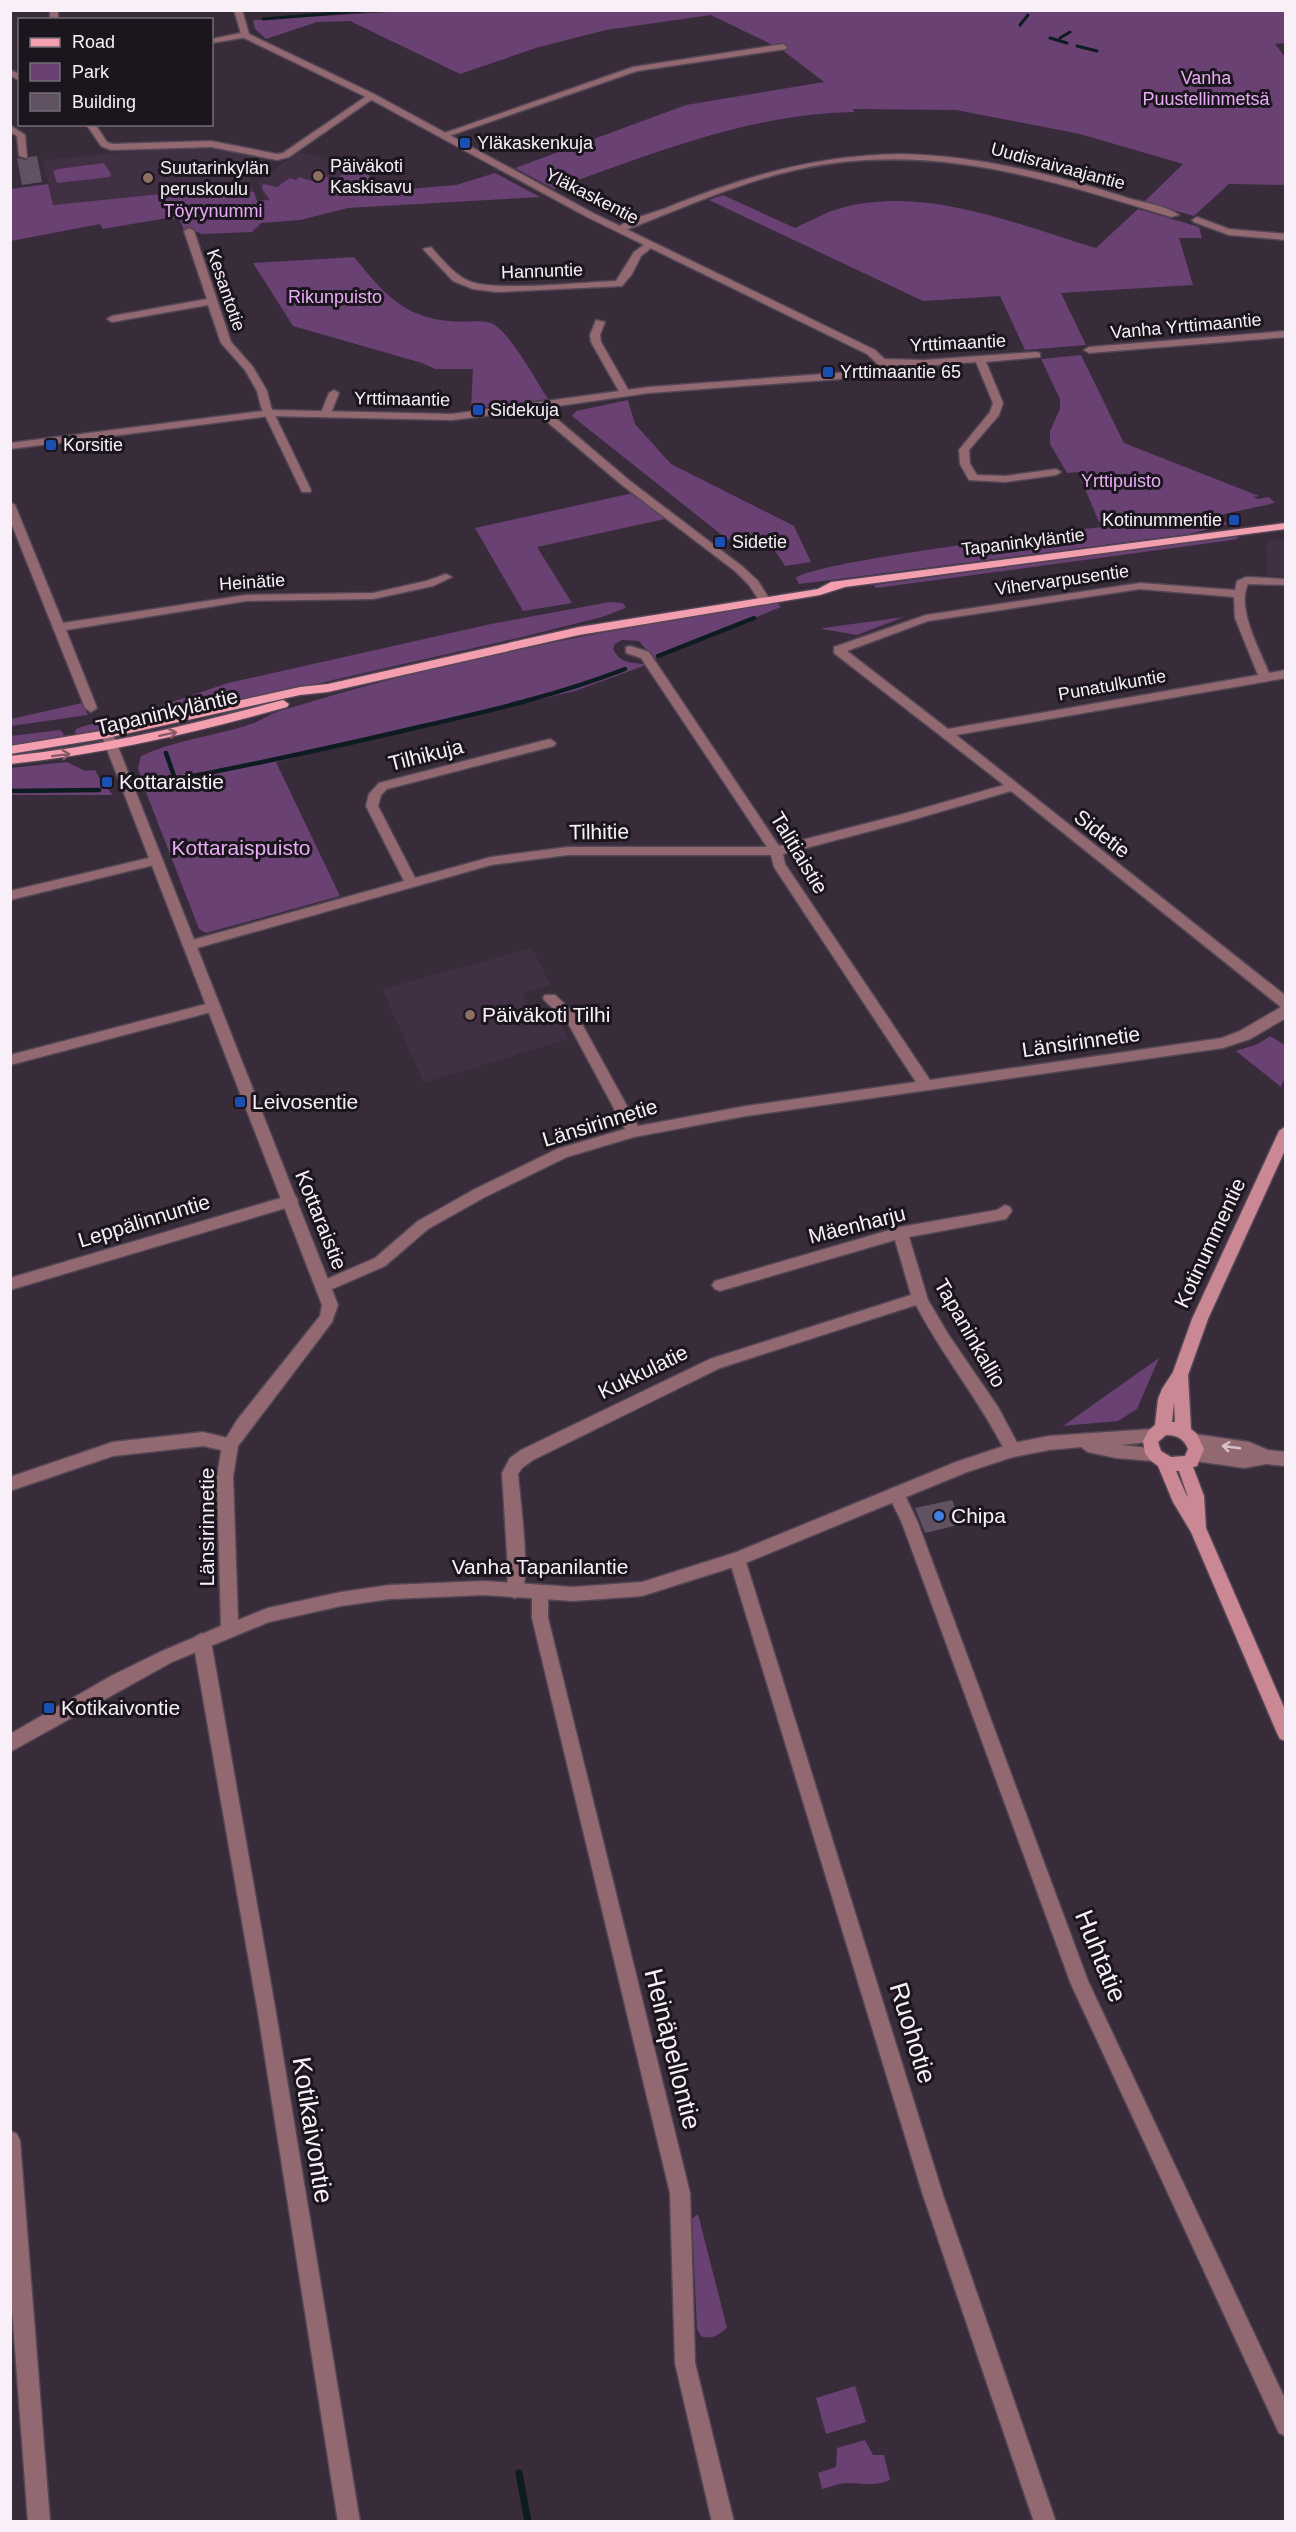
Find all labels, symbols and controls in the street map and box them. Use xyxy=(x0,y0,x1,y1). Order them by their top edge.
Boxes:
legend xyxy=(18,18,213,126)
text: Road xyxy=(72,32,115,52)
text: Park xyxy=(72,62,110,82)
park label: Vanha Puustellinmetsä xyxy=(1142,68,1271,109)
text: Building xyxy=(72,92,136,112)
place label: Yläkaskenkuja xyxy=(477,133,594,153)
marker: Yläkaskenkuja xyxy=(458,136,472,150)
street label: Uudisraivaajantie xyxy=(989,138,1127,194)
place label: Päiväkoti Kaskisavu xyxy=(330,156,412,197)
place label: Suutarinkylän peruskoulu xyxy=(160,158,269,199)
street label: Yläkaskentie xyxy=(542,164,642,228)
marker: Päiväkoti Kaskisavu xyxy=(311,169,325,183)
marker: Suutarinkylän peruskoulu xyxy=(141,171,155,185)
park label: Töyrynummi xyxy=(163,201,263,221)
street label: Kesantotie xyxy=(203,247,249,333)
street label: Hannuntie xyxy=(501,260,583,282)
park label: Rikunpuisto xyxy=(288,287,382,307)
street label: Vanha Yrttimaantie xyxy=(1110,309,1262,343)
street label: Yrttimaantie xyxy=(910,331,1006,355)
place label: Yrttimaantie 65 xyxy=(840,362,961,382)
marker: Yrttimaantie 65 xyxy=(821,365,835,379)
street label: Yrttimaantie xyxy=(354,388,450,410)
place label: Sidekuja xyxy=(490,400,560,420)
marker: Sidekuja xyxy=(471,403,485,417)
place label: Korsitie xyxy=(63,435,123,455)
marker: Korsitie xyxy=(44,438,58,452)
park label: Yrttipuisto xyxy=(1081,471,1161,491)
place label: Kotinummentie xyxy=(1102,510,1222,530)
marker: Kotinummentie xyxy=(1227,513,1241,527)
street label: Tapaninkyläntie xyxy=(960,525,1086,559)
place label: Sidetie xyxy=(732,532,787,552)
marker: Sidetie xyxy=(713,535,727,549)
street label: Vihervarpusentie xyxy=(994,561,1130,599)
street label: Heinätie xyxy=(218,570,286,594)
street label: Punatulkuntie xyxy=(1057,666,1167,704)
street label: Tapaninkyläntie xyxy=(94,684,240,739)
one-way arrow xyxy=(158,727,177,739)
street label: Tilhikuja xyxy=(386,734,466,775)
one-way arrow xyxy=(51,749,70,760)
place label: Kottaraistie xyxy=(119,770,224,793)
marker: Kottaraistie xyxy=(100,775,114,789)
street label: Sidetie xyxy=(1070,805,1135,862)
street label: Talitiaistie xyxy=(766,808,833,898)
street label: Tilhitie xyxy=(569,819,629,844)
park label: Kottaraispuisto xyxy=(172,836,310,859)
place label: Päiväkoti Tilhi xyxy=(482,1003,610,1026)
marker: Päiväkoti Tilhi xyxy=(463,1008,477,1022)
street label: Länsirinnetie xyxy=(1020,1022,1141,1061)
place label: Leivosentie xyxy=(252,1090,358,1113)
street label: Länsirinnetie xyxy=(540,1094,660,1151)
marker: Leivosentie xyxy=(233,1095,247,1109)
street label: Kottaraistie xyxy=(291,1167,352,1273)
street label: Kotinummentie xyxy=(1170,1174,1250,1311)
street label: Leppälinnuntie xyxy=(75,1190,213,1251)
street label: Mäenharju xyxy=(806,1201,908,1248)
street label: Tapaninkallio xyxy=(930,1274,1011,1391)
street label: Kukkulatie xyxy=(594,1340,691,1403)
one-way arrow xyxy=(1221,1441,1241,1452)
street label: Länsirinnetie xyxy=(195,1467,218,1587)
place label: Chipa xyxy=(951,1504,1006,1527)
marker: Chipa xyxy=(932,1509,946,1523)
street label: Vanha Tapanilantie xyxy=(452,1555,628,1578)
place label: Kotikaivontie xyxy=(61,1696,180,1719)
marker: Kotikaivontie xyxy=(42,1701,56,1715)
street label: Huhtatie xyxy=(1069,1905,1133,2007)
street label: Heinäpellontie xyxy=(639,1965,707,2133)
street label: Ruohotie xyxy=(883,1979,943,2087)
street label: Kotikaivontie xyxy=(287,2055,339,2205)

